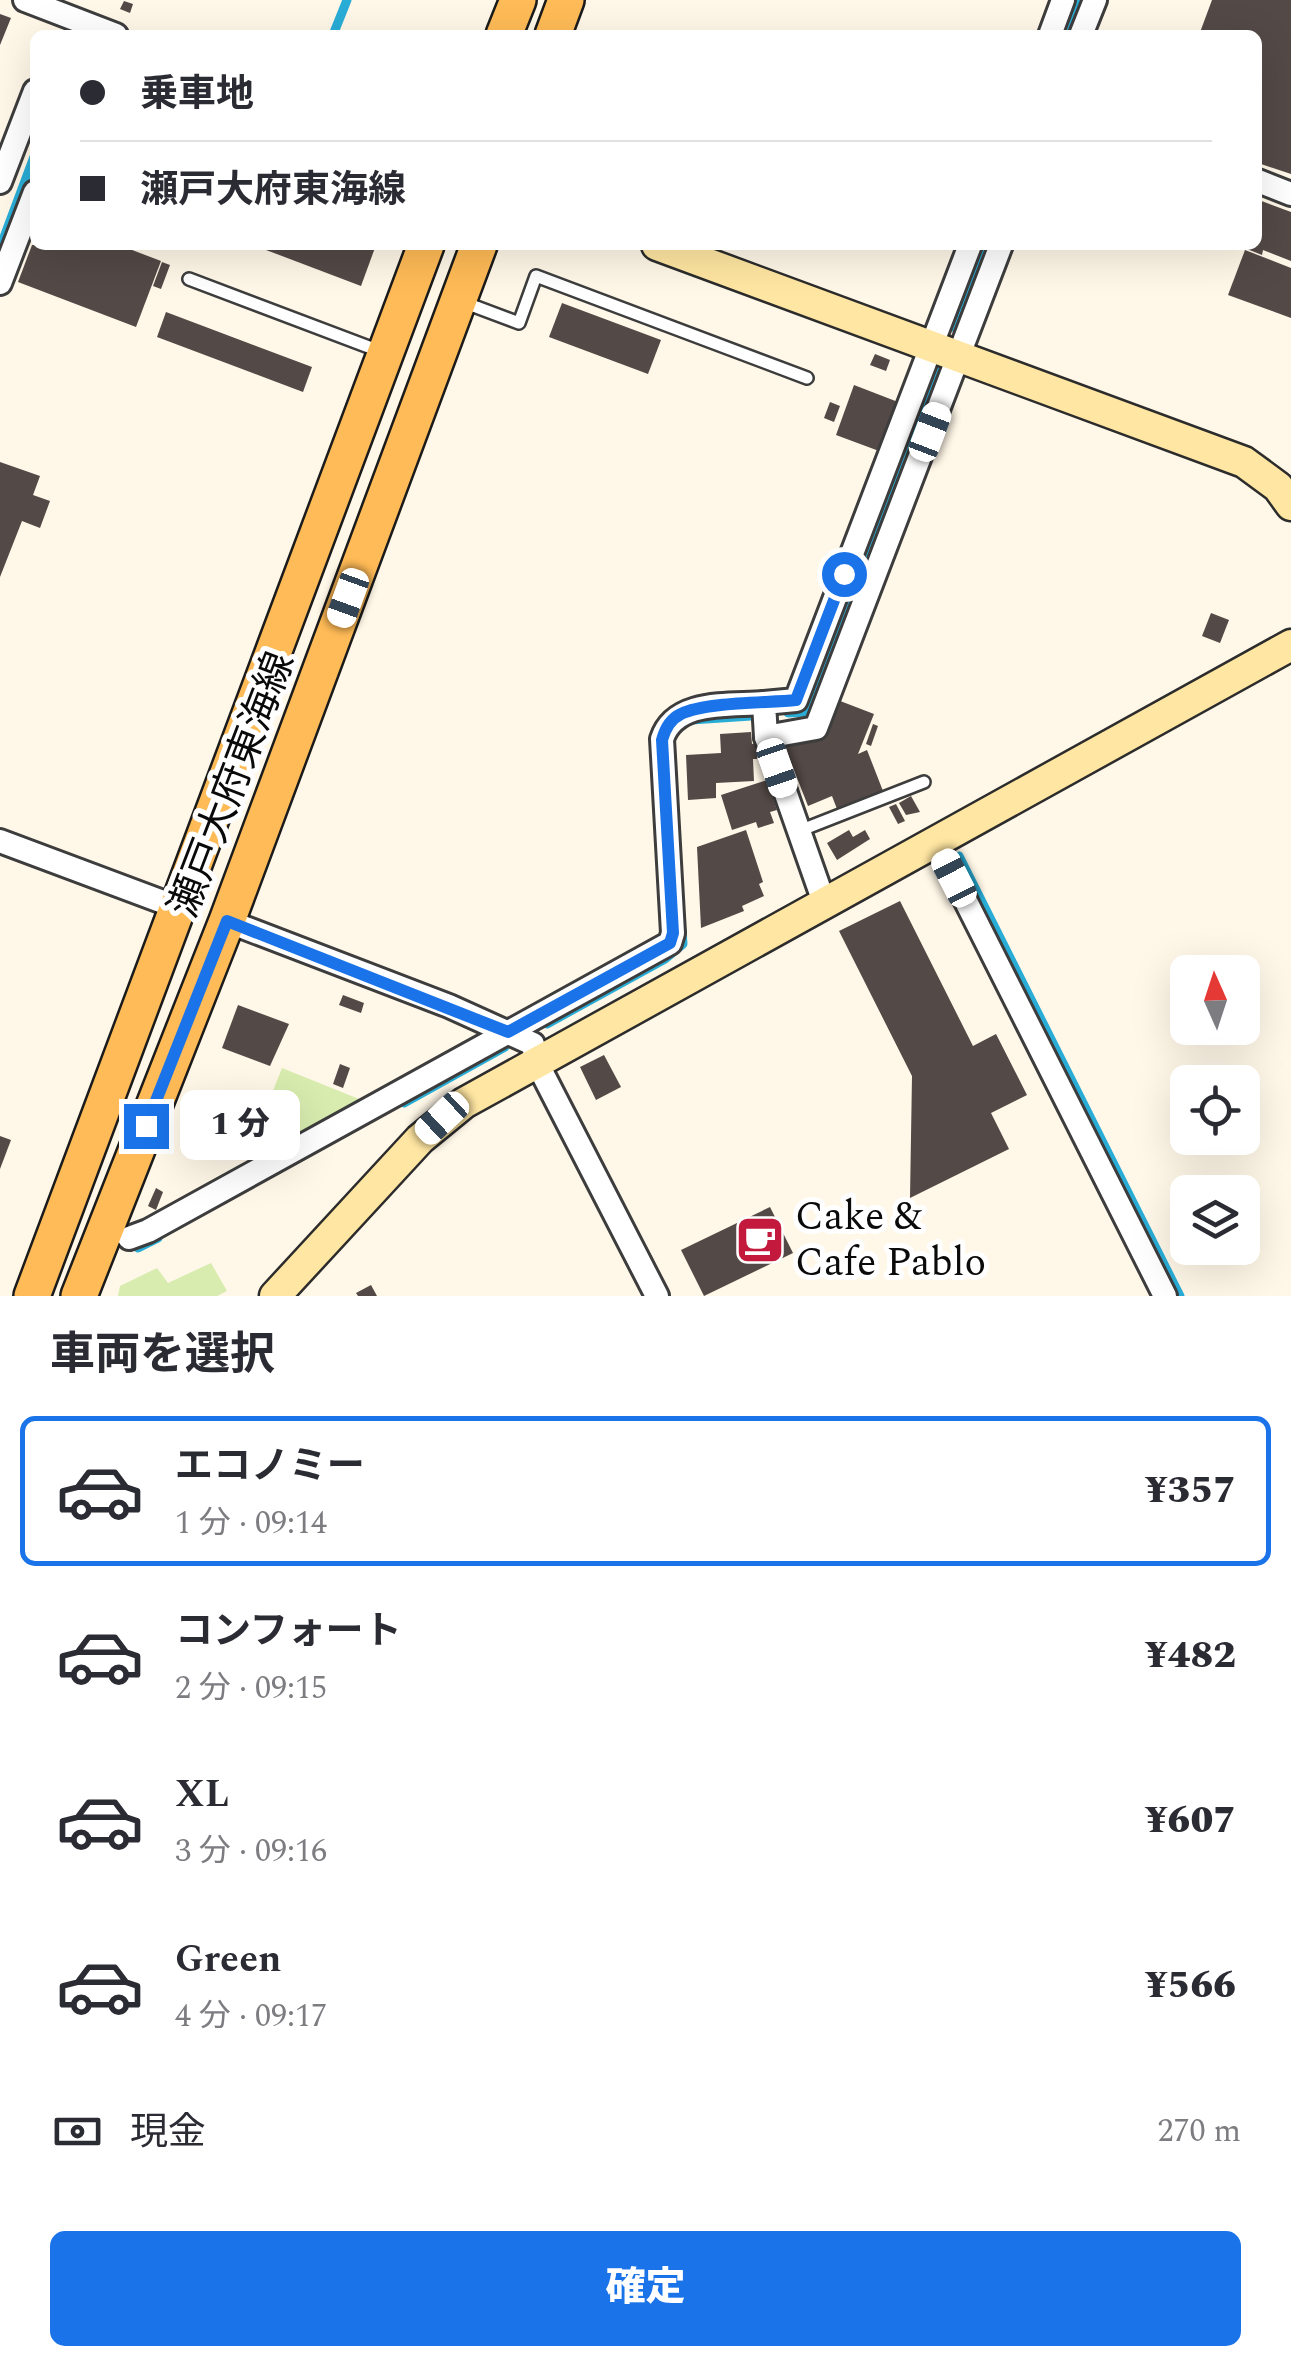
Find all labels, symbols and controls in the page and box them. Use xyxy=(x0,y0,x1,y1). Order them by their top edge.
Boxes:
text: 乗車地 xyxy=(140,66,254,124)
text: 瀬戸大府東海線 xyxy=(140,162,406,220)
car xyxy=(905,399,955,465)
route start xyxy=(822,552,867,597)
car xyxy=(324,565,372,631)
street label: 瀬戸大府東海線 xyxy=(154,643,312,927)
car xyxy=(753,735,801,801)
car xyxy=(927,844,981,912)
north arrow xyxy=(1170,955,1260,1045)
map controls xyxy=(1170,955,1260,1265)
button: locate xyxy=(1170,1065,1260,1155)
car xyxy=(410,1087,474,1149)
callout: 1 分 xyxy=(181,1091,301,1161)
text: 1 分 xyxy=(210,1100,270,1149)
route end xyxy=(124,1104,169,1149)
button: layers xyxy=(1170,1175,1260,1265)
place label: Cake & Cafe Pablo xyxy=(795,1187,986,1294)
cafe icon: Cake & Cafe Pablo xyxy=(734,1214,786,1266)
text: 車両を選択 xyxy=(50,1321,275,1390)
text: エコノミー xyxy=(175,1438,365,1496)
icon: car xyxy=(55,1446,145,1536)
text: ¥357 xyxy=(1145,1462,1236,1520)
text: 1 分 · 09:14 xyxy=(175,1499,327,1548)
text: コンフォート xyxy=(175,1603,402,1661)
icon: car xyxy=(55,1611,145,1701)
text: ¥482 xyxy=(1145,1627,1236,1685)
text: 2 分 · 09:15 xyxy=(175,1664,327,1713)
text: XL xyxy=(175,1766,229,1824)
icon: car xyxy=(55,1776,145,1866)
text: ¥607 xyxy=(1145,1792,1236,1850)
text: 3 分 · 09:16 xyxy=(175,1827,327,1876)
text: Green xyxy=(175,1931,282,1989)
icon: car xyxy=(55,1941,145,2031)
text: ¥566 xyxy=(1145,1957,1236,2015)
text: 4 分 · 09:17 xyxy=(175,1992,327,2041)
icon: cash xyxy=(50,2104,105,2159)
text: 現金 xyxy=(130,2104,206,2162)
text: 270 m xyxy=(1157,2107,1241,2156)
button: 確定 xyxy=(50,2231,1241,2346)

